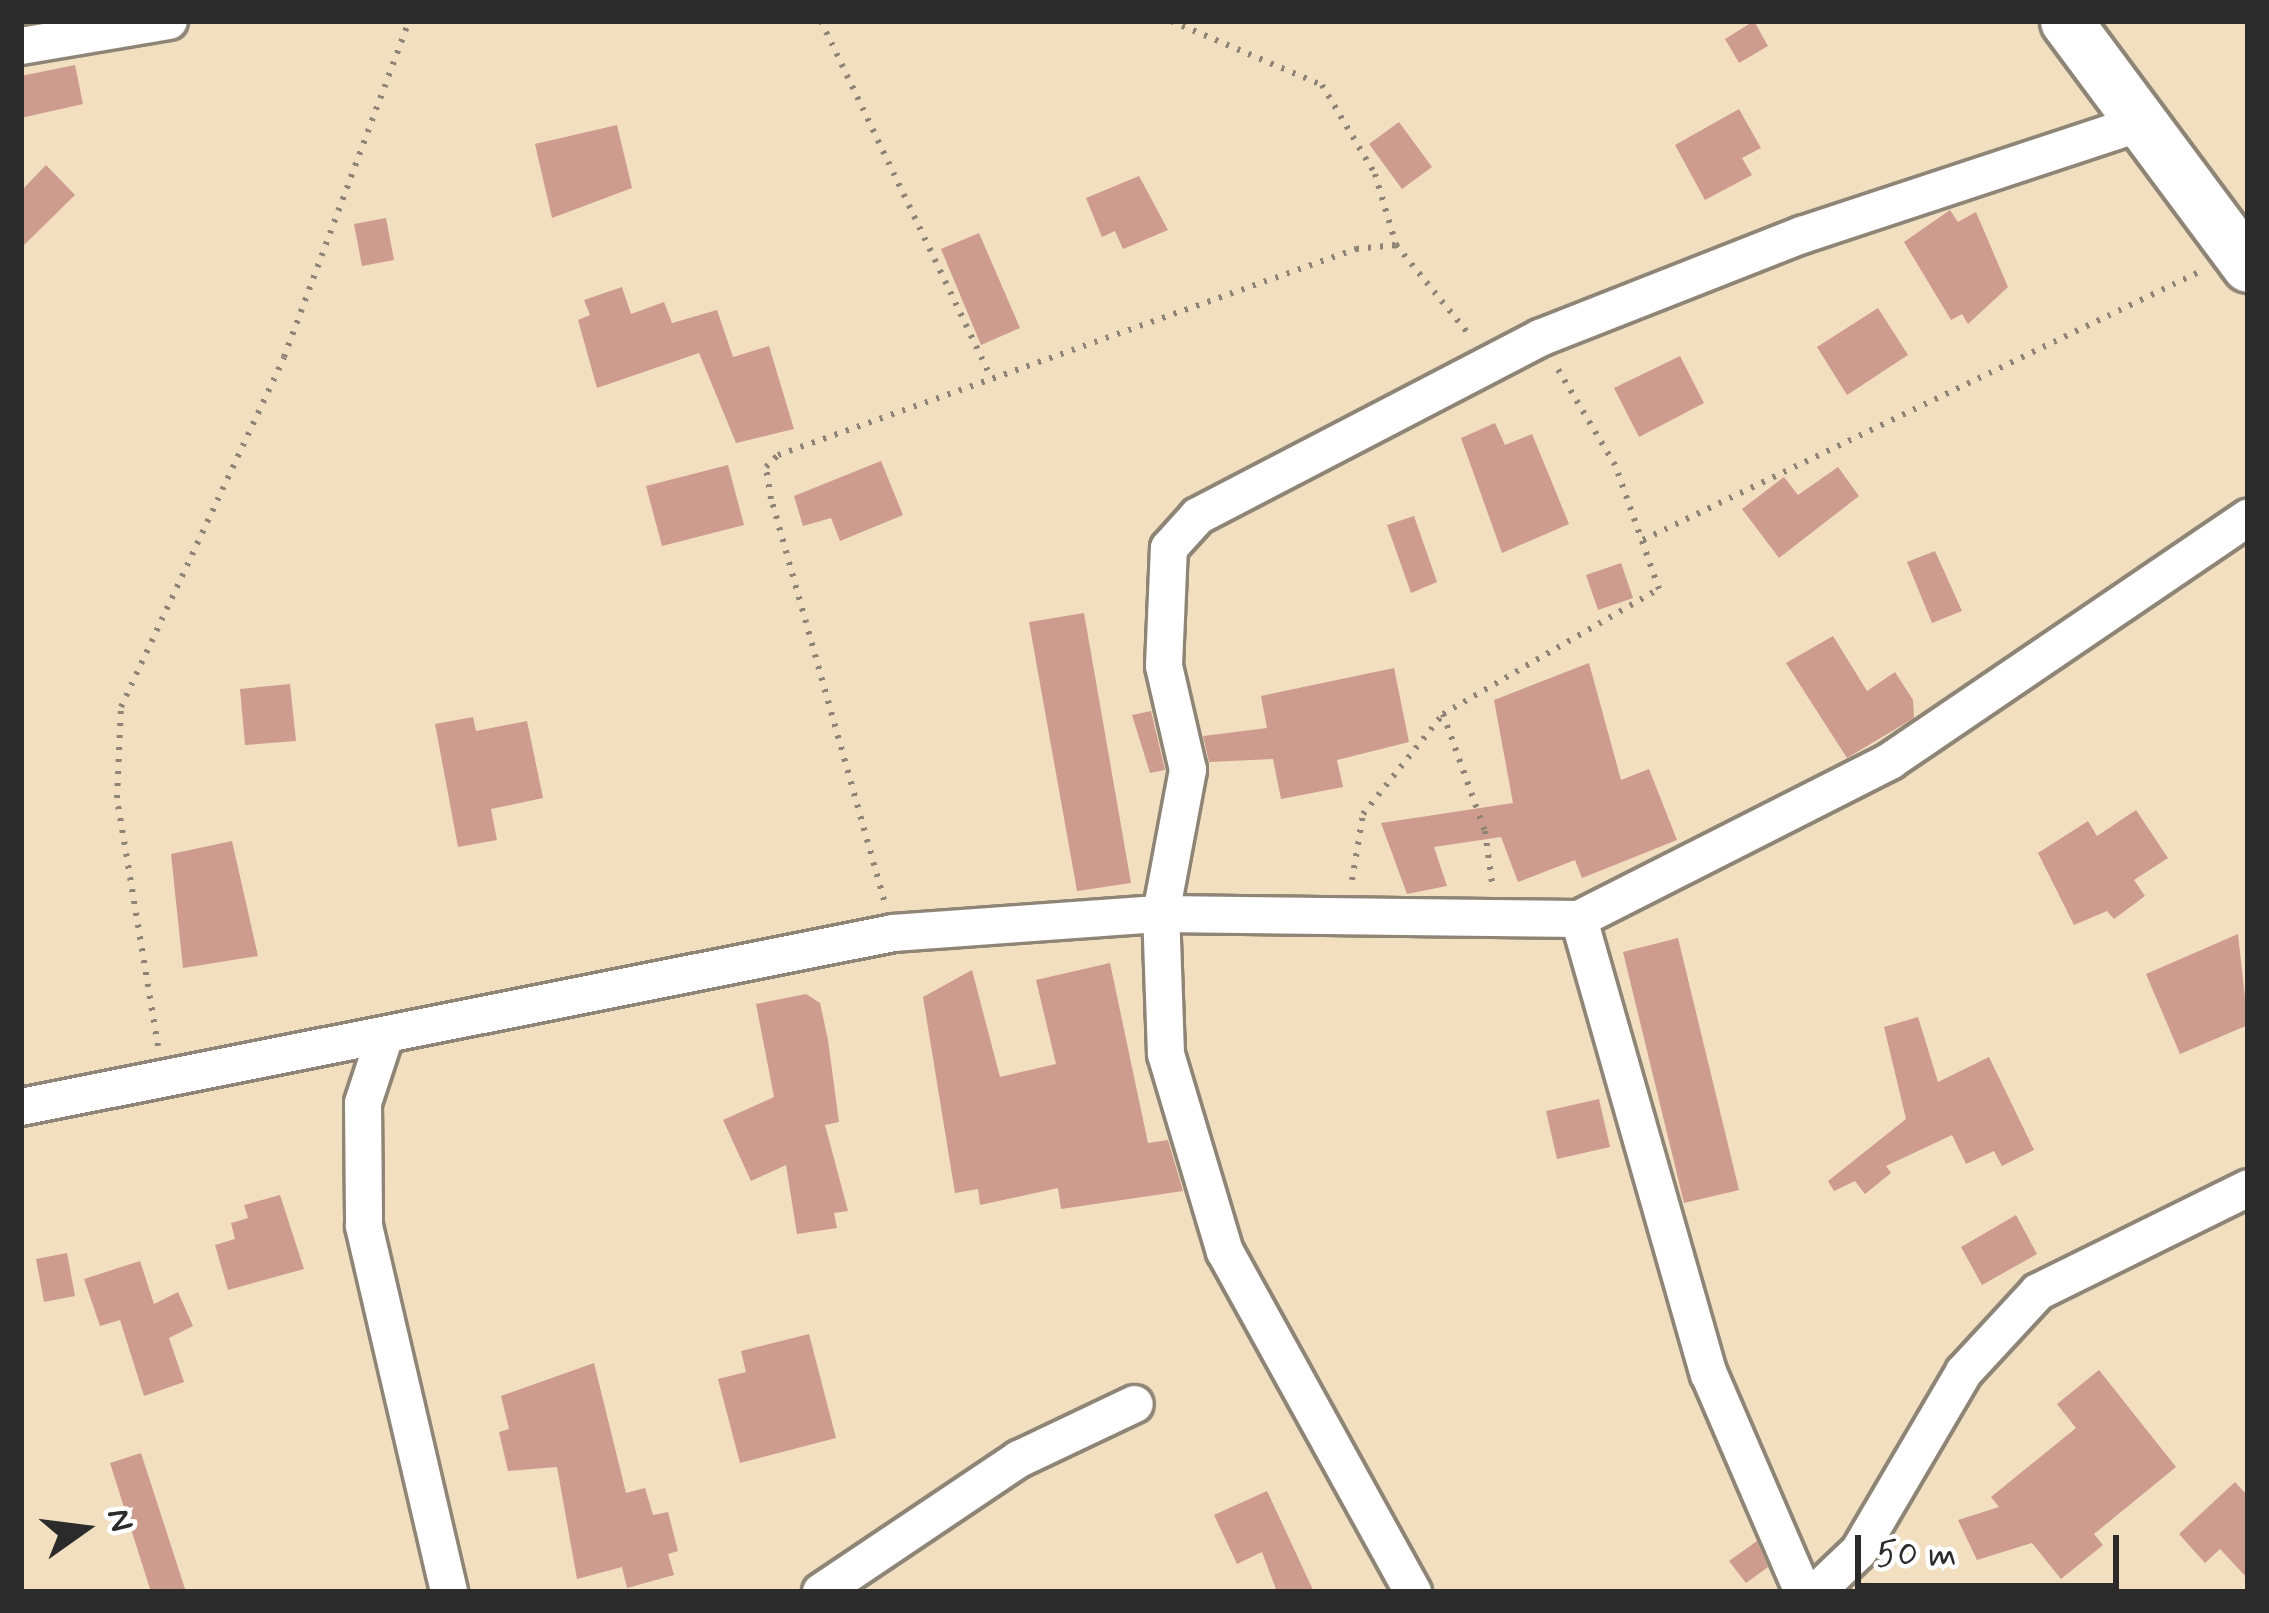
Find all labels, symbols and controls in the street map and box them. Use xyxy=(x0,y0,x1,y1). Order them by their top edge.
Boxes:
north arrow xyxy=(24,1469,144,1589)
text: N xyxy=(95,1504,143,1536)
scale bar xyxy=(1861,1511,2125,1585)
text: 50 m xyxy=(1876,1532,1957,1579)

